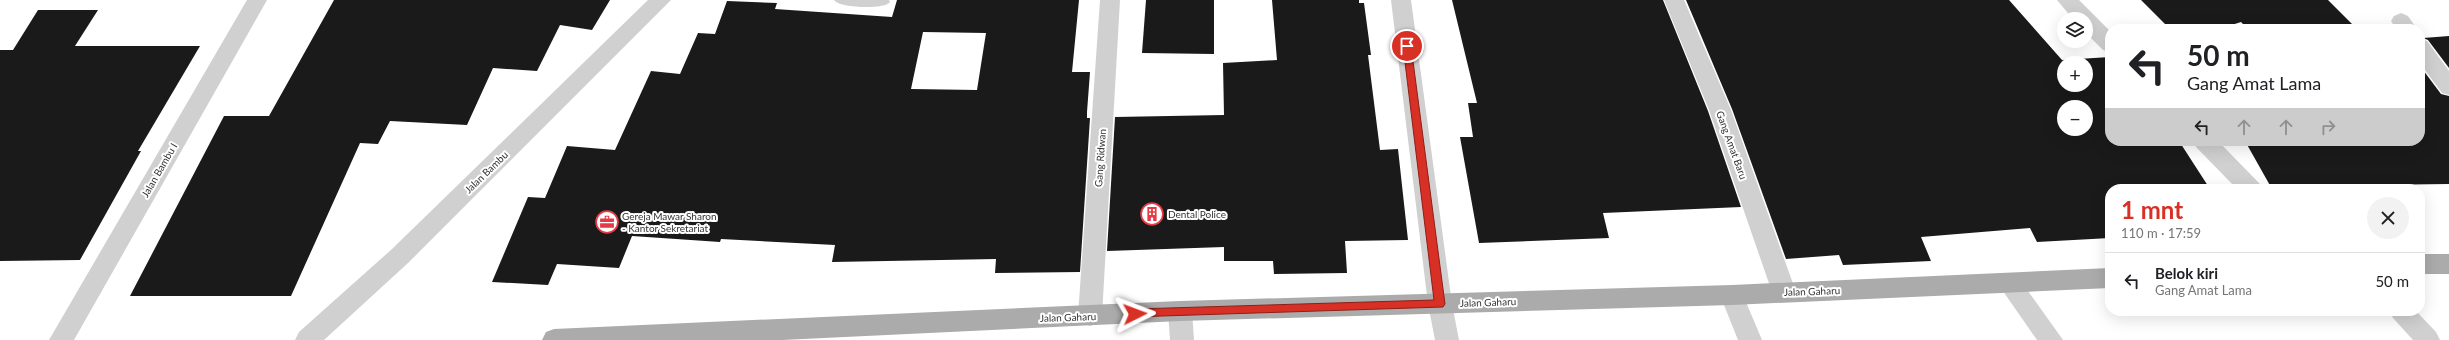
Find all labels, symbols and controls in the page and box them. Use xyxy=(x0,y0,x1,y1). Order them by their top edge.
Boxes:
map controls xyxy=(2057,12,2093,136)
button: layers xyxy=(2057,12,2093,48)
pin xyxy=(1390,29,1424,63)
icon: arrive xyxy=(1396,35,1418,57)
text: 50 m xyxy=(2187,38,2250,72)
icon: left xyxy=(2121,40,2173,92)
button: + xyxy=(2057,56,2093,92)
text: Gang Amat Lama xyxy=(2187,72,2321,94)
button: − xyxy=(2057,100,2093,136)
street label: Gang Amat Baru xyxy=(1714,109,1750,181)
icon: left xyxy=(2191,116,2213,138)
icon: ahead xyxy=(2233,116,2255,138)
icon: ahead xyxy=(2275,116,2297,138)
icon: right xyxy=(2317,116,2339,138)
street label: Gang Ridwan xyxy=(1092,129,1108,187)
street label: Jalan Bambu I xyxy=(139,141,179,199)
street label: Jalan Bambu xyxy=(462,148,510,196)
text: 1 mnt xyxy=(2121,195,2183,224)
button: close xyxy=(2367,197,2409,239)
building icon: Dental Police xyxy=(1139,201,1165,227)
place label: Dental Police xyxy=(1168,208,1226,220)
office icon: Gereja Mawar Sharon - Kantor Sekretariat xyxy=(594,209,620,235)
place label: Gereja Mawar Sharon - Kantor Sekretariat xyxy=(622,210,717,234)
text: 110 m · 17:59 xyxy=(2121,225,2201,241)
text: Belok kiri xyxy=(2155,264,2218,282)
icon: left xyxy=(2121,270,2143,292)
text: 50 m xyxy=(2375,272,2409,290)
text: Gang Amat Lama xyxy=(2155,282,2252,298)
street label: Jalan Gaharu xyxy=(1784,284,1840,298)
position arrow xyxy=(1114,293,1156,335)
street label: Jalan Gaharu xyxy=(1460,295,1516,309)
street label: Jalan Gaharu xyxy=(1040,310,1096,324)

